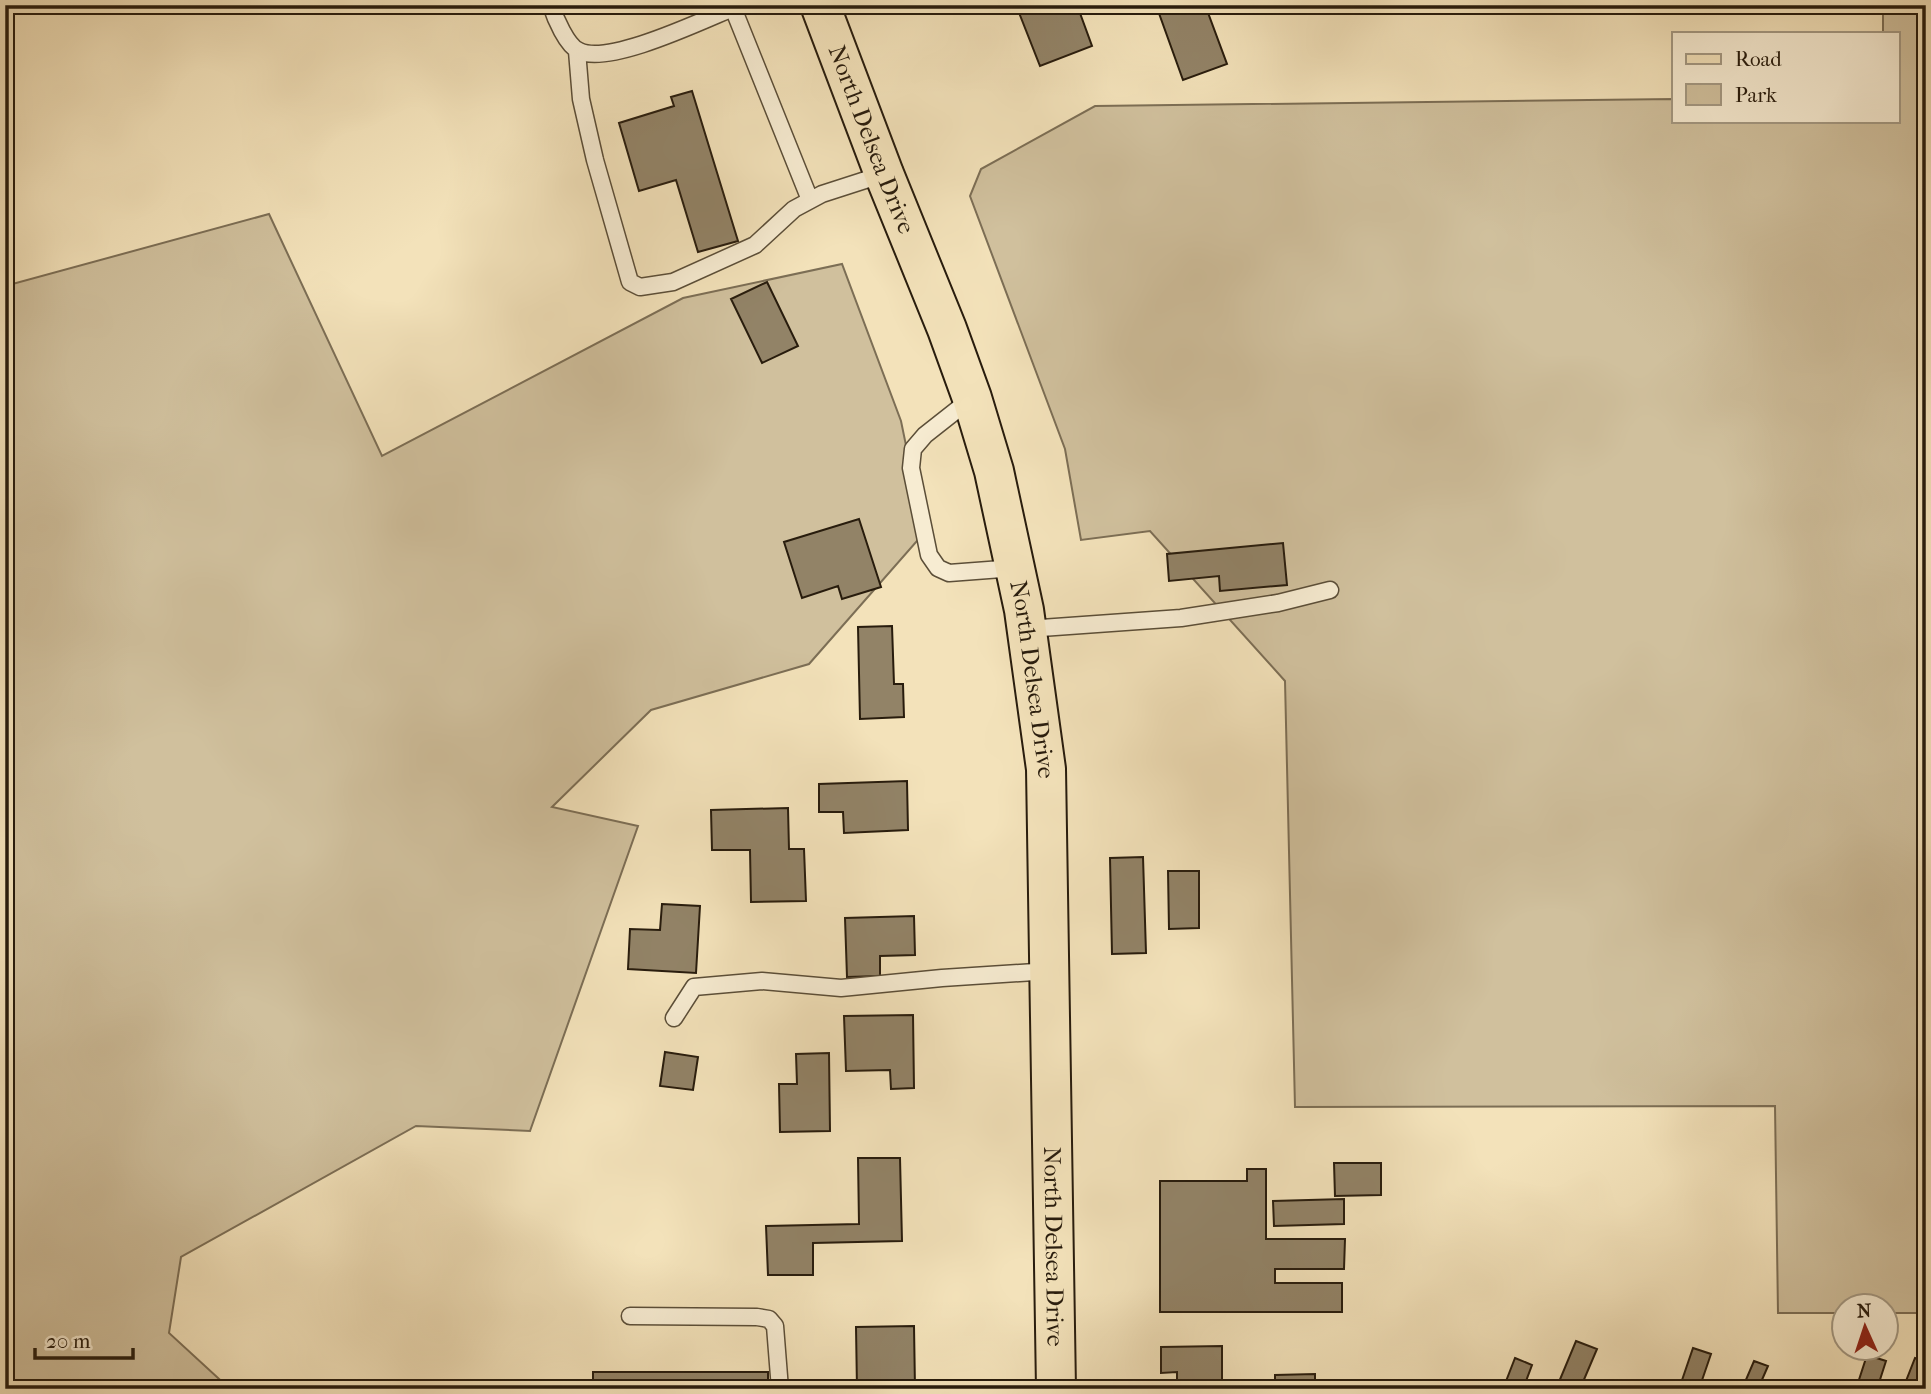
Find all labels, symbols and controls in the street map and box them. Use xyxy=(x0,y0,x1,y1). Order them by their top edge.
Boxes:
legend xyxy=(1672,32,1899,122)
street label: North Delsea Drive xyxy=(823,41,921,238)
text: Road xyxy=(1735,47,1782,71)
text: Park xyxy=(1735,83,1777,107)
street label: North Delsea Drive xyxy=(1004,578,1060,779)
street label: North Delsea Drive xyxy=(1038,1146,1069,1347)
north arrow xyxy=(1829,1292,1899,1362)
text: N xyxy=(1856,1300,1873,1322)
scale bar xyxy=(35,1317,133,1361)
text: 20 m xyxy=(46,1329,91,1353)

